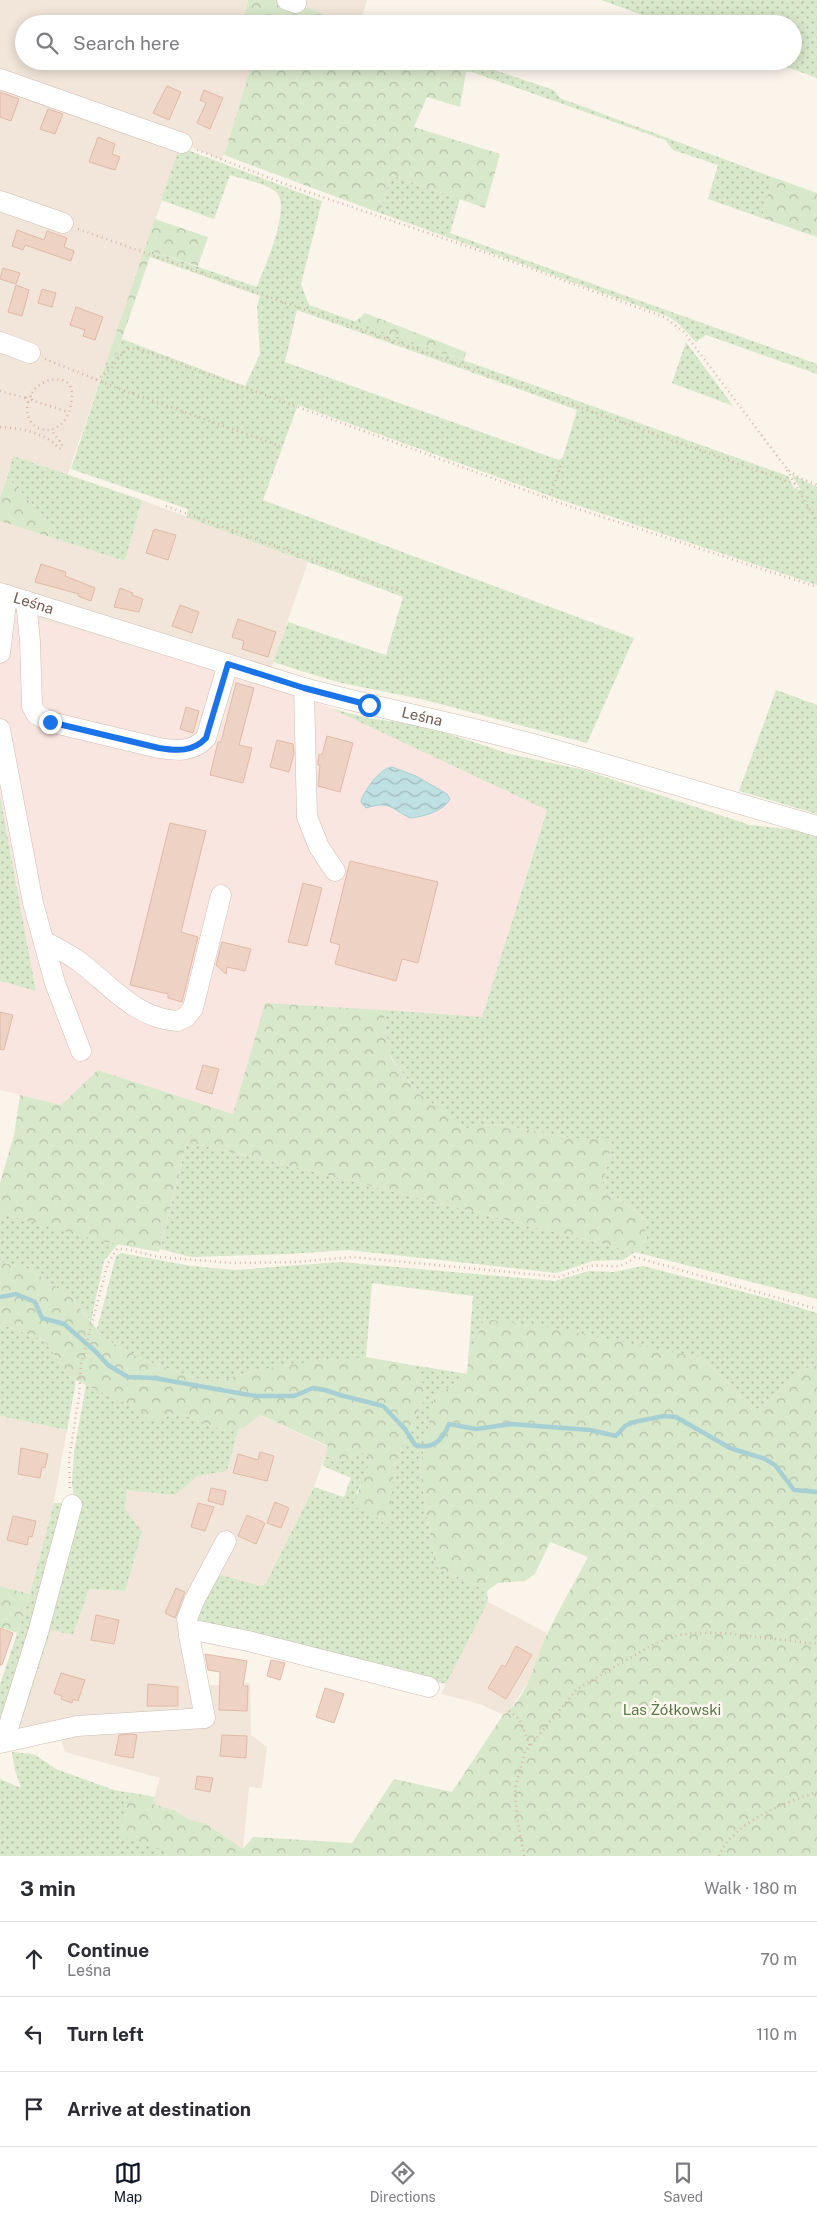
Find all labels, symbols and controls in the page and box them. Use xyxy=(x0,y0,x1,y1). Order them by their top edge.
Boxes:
search box xyxy=(15,15,802,70)
icon: search xyxy=(33,29,61,57)
text: Search here xyxy=(73,32,180,54)
street label: Leśna xyxy=(11,589,56,617)
route start xyxy=(358,694,381,717)
street label: Leśna xyxy=(400,703,444,729)
route end xyxy=(39,711,62,734)
park label: Las Żółkowski xyxy=(623,1700,721,1718)
text: 3 min xyxy=(20,1876,76,1901)
text: Walk · 180 m xyxy=(704,1879,797,1898)
text: Continue xyxy=(67,1939,149,1961)
icon: ahead xyxy=(20,1945,48,1973)
text: 70 m xyxy=(760,1950,797,1969)
text: Leśna xyxy=(67,1961,111,1980)
icon: left xyxy=(20,2020,48,2048)
text: Turn left xyxy=(67,2023,144,2045)
text: 110 m xyxy=(756,2025,797,2044)
icon: arrive xyxy=(20,2095,48,2123)
text: Arrive at destination xyxy=(67,2098,251,2120)
tab: Map xyxy=(114,2159,142,2205)
tab: Directions xyxy=(370,2159,436,2205)
tab: Saved xyxy=(663,2159,703,2205)

